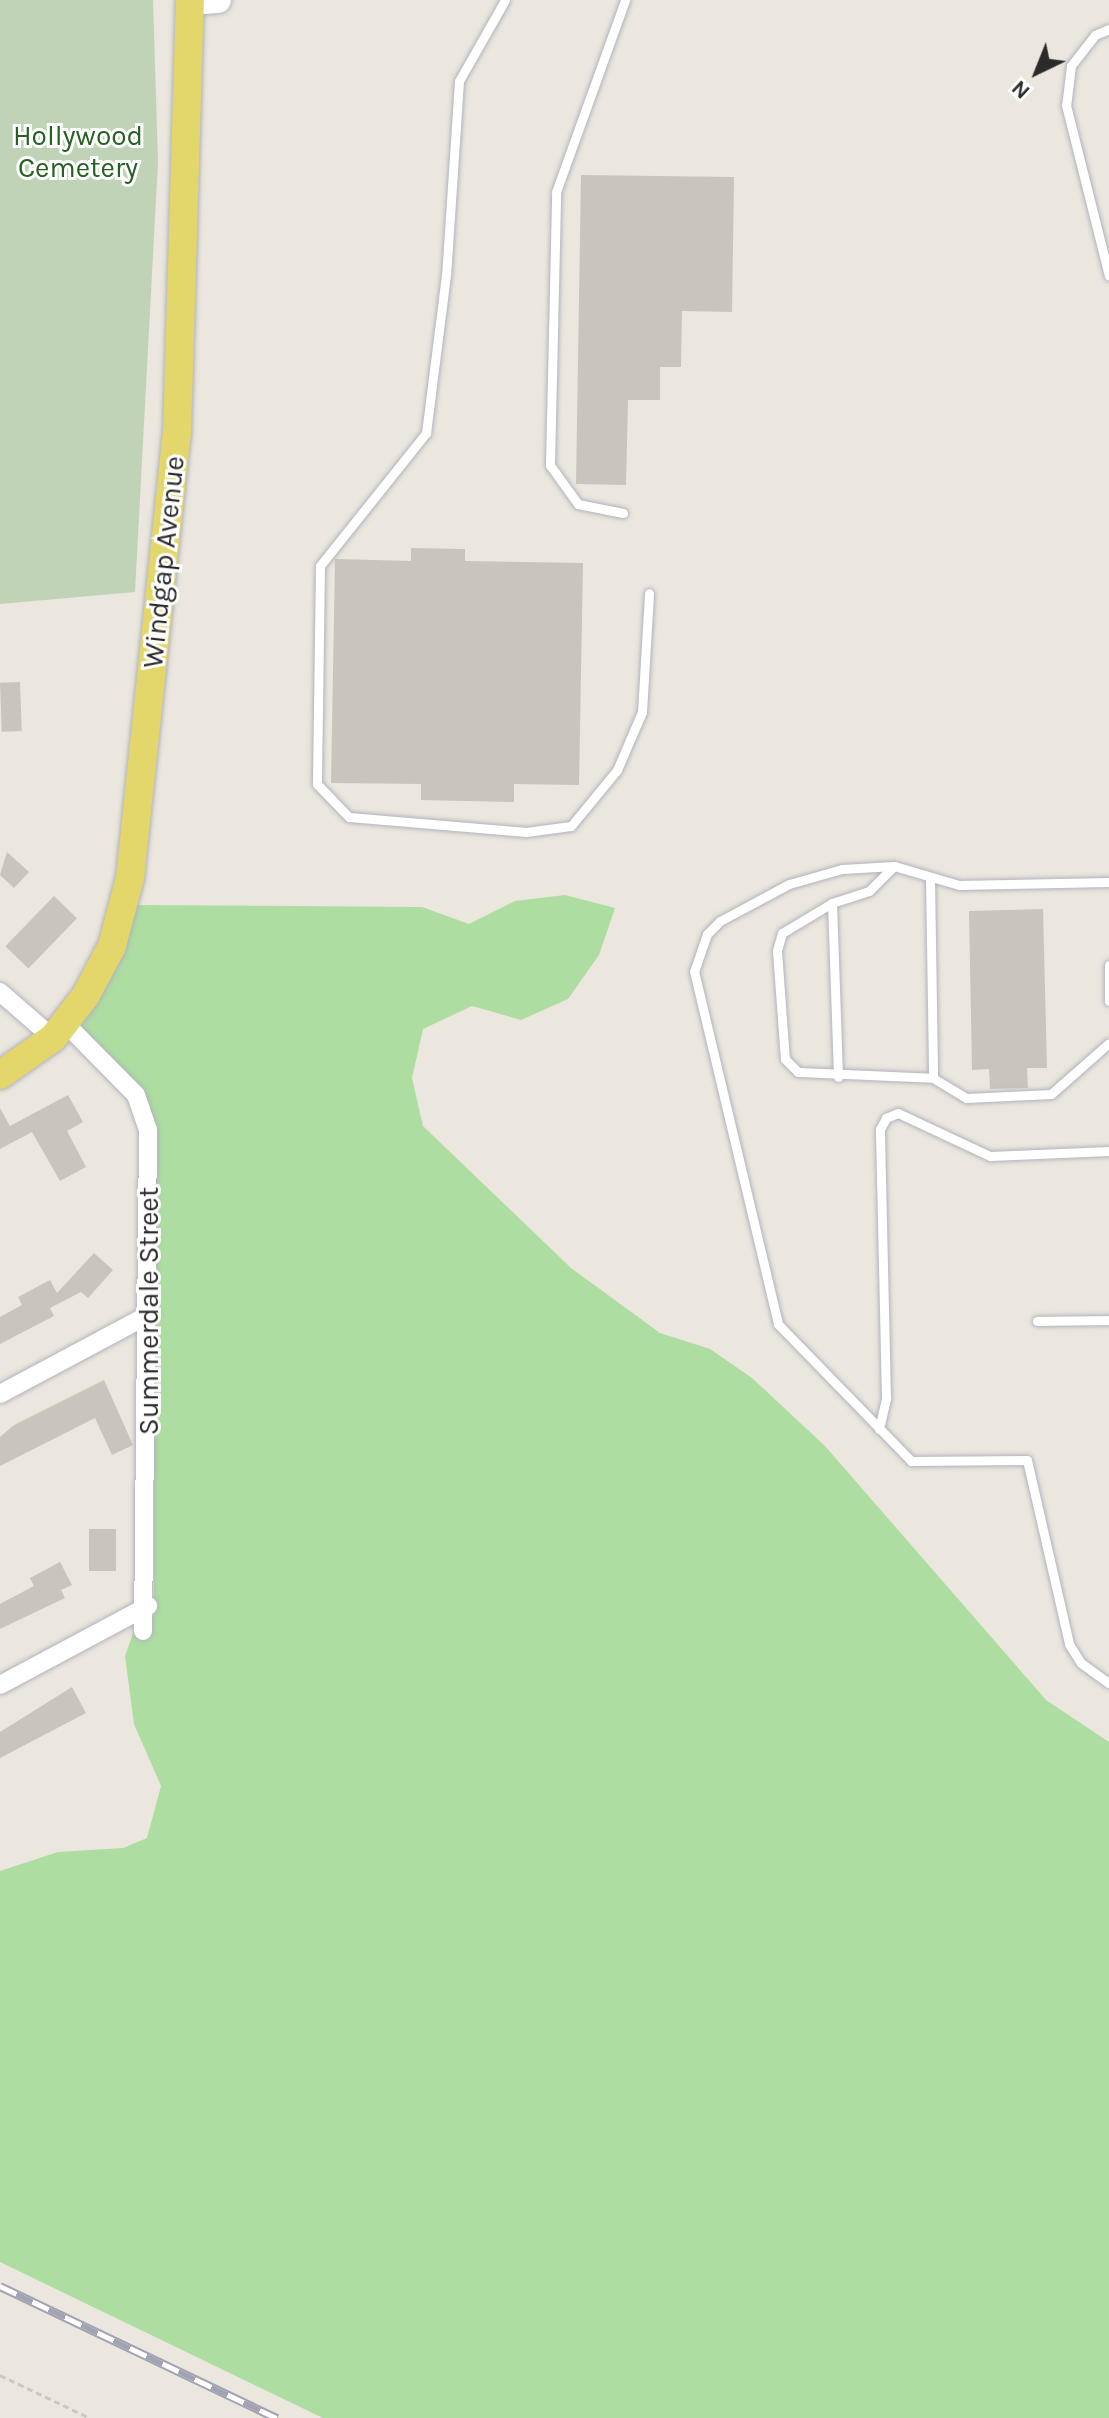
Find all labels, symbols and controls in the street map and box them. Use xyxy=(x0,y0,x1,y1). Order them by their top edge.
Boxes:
north arrow xyxy=(997,32,1077,112)
text: N xyxy=(1006,75,1035,104)
park label: Hollywood Cemetery xyxy=(13,119,143,185)
street label: Windgap Avenue xyxy=(136,454,192,670)
street label: Summerdale Street xyxy=(132,1187,166,1435)

